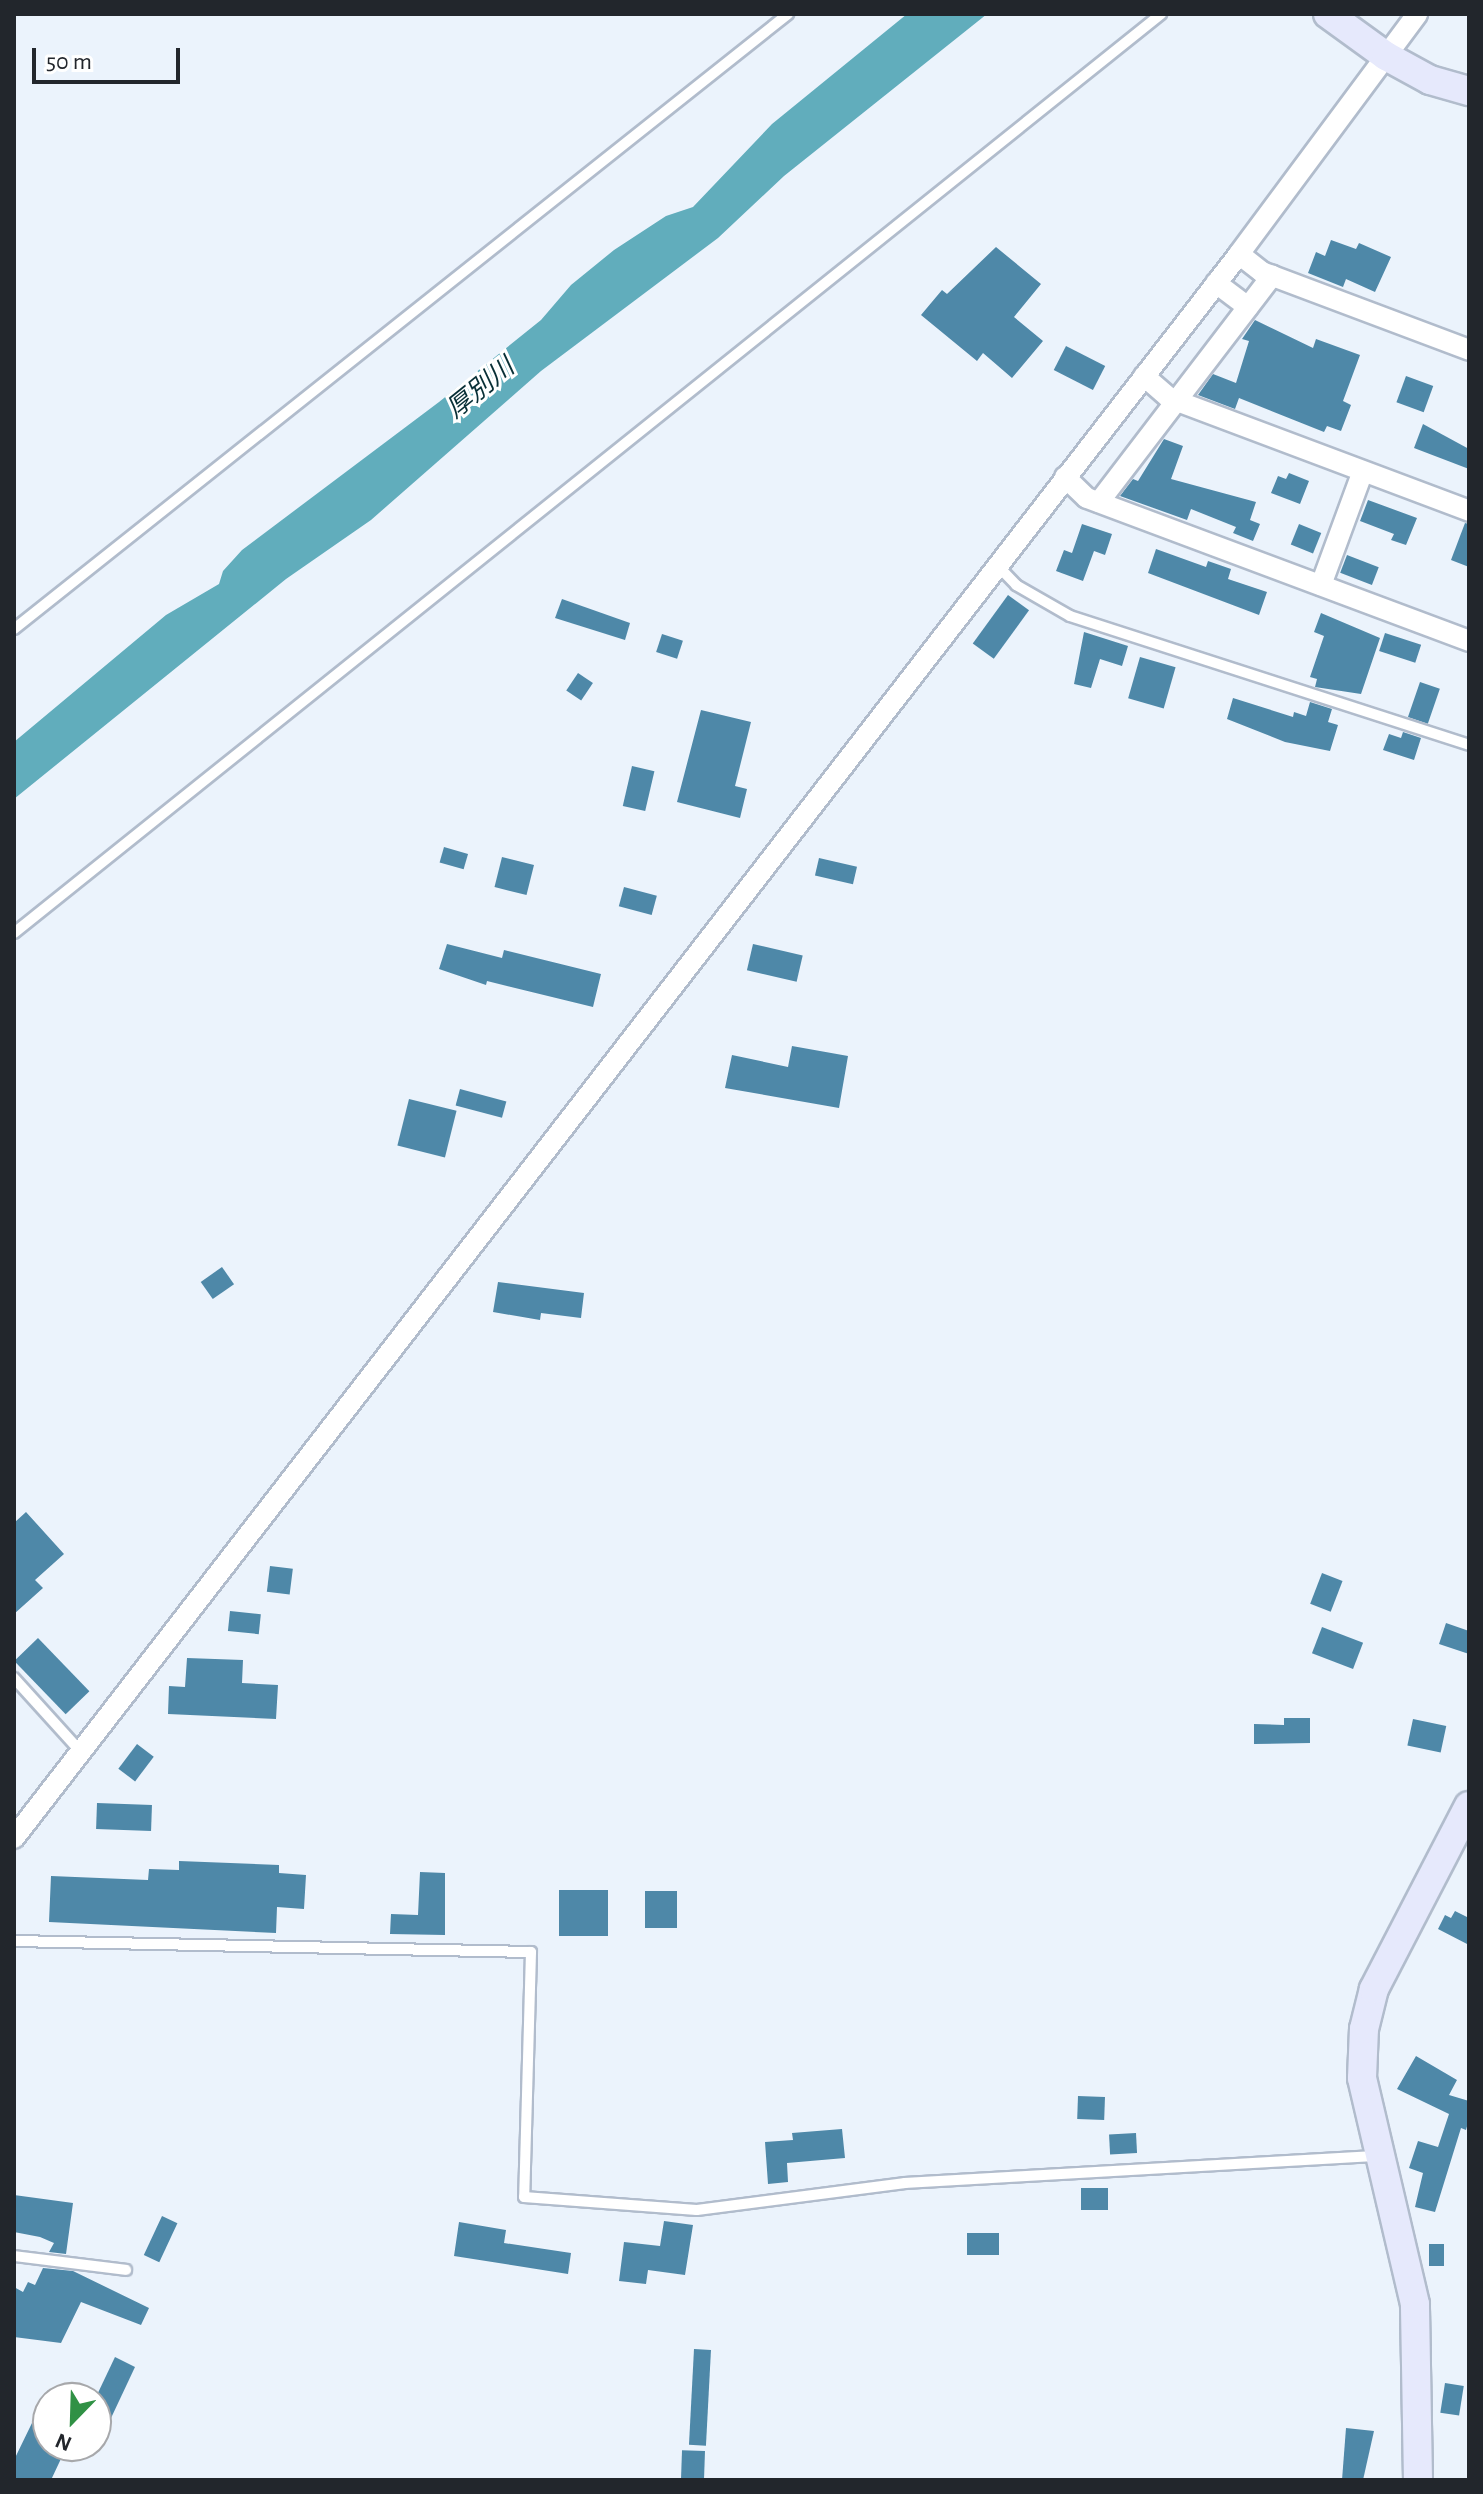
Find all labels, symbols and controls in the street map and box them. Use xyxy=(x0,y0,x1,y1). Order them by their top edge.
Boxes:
scale bar xyxy=(36,32,184,82)
text: 50 m xyxy=(46,50,92,74)
water label: 厚別川 xyxy=(441,352,521,426)
north arrow xyxy=(32,2382,112,2462)
text: N xyxy=(52,2429,75,2455)

